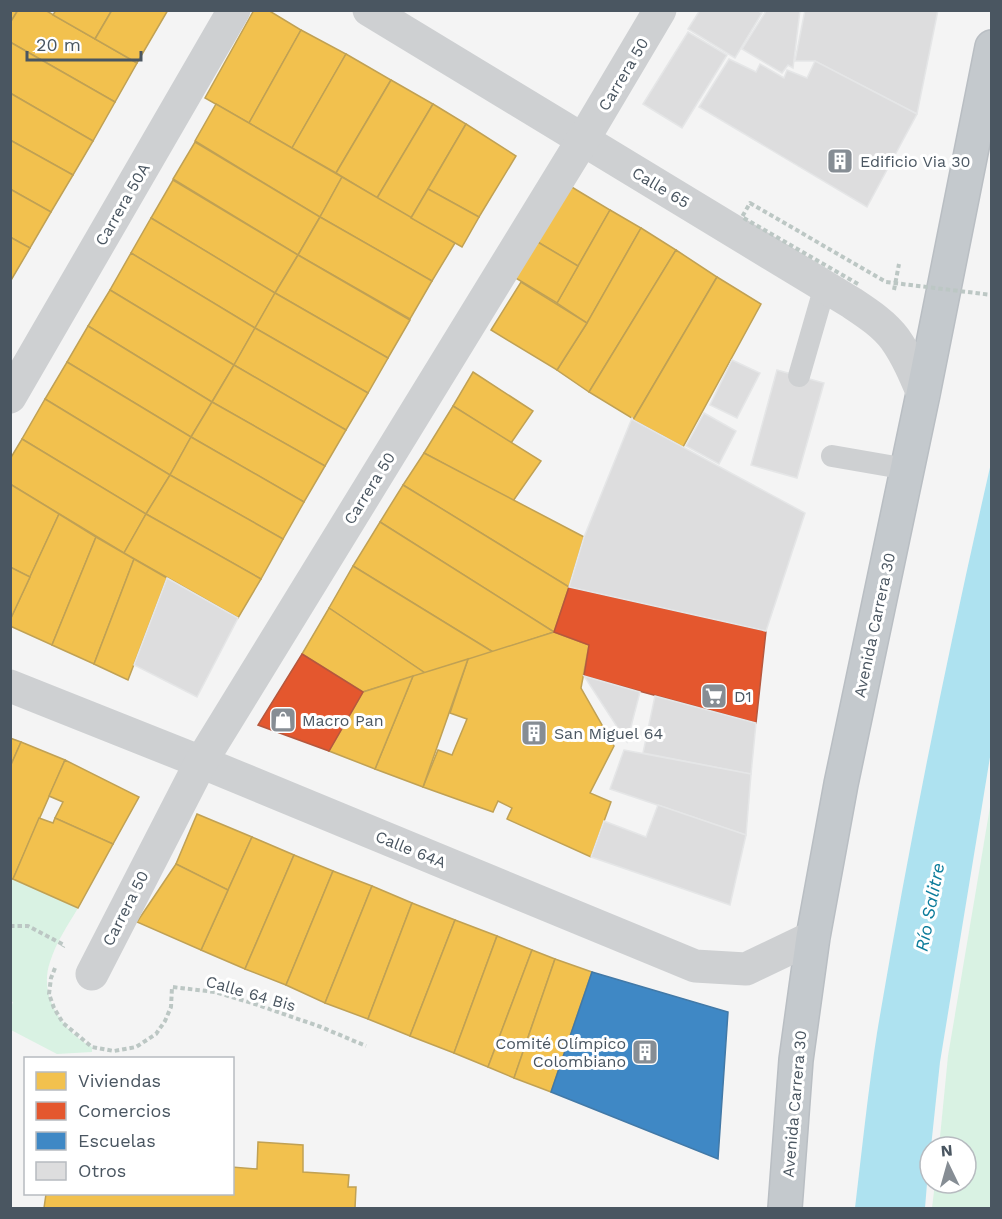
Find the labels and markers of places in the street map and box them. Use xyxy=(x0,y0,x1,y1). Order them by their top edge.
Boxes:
building icon: Edificio Via 30 xyxy=(825,146,855,176)
place label: Edificio Via 30 xyxy=(860,152,971,171)
supermarket icon: D1 xyxy=(699,681,729,711)
place label: D1 xyxy=(734,687,752,706)
shop icon: Macro Pan xyxy=(268,705,298,735)
place label: Macro Pan xyxy=(302,711,384,730)
building icon: San Miguel 64 xyxy=(519,718,549,748)
place label: San Miguel 64 xyxy=(554,724,664,743)
place label: Comité Olímpico Colombiano xyxy=(495,1034,626,1071)
building icon: Comité Olímpico Colombiano xyxy=(630,1037,660,1067)

